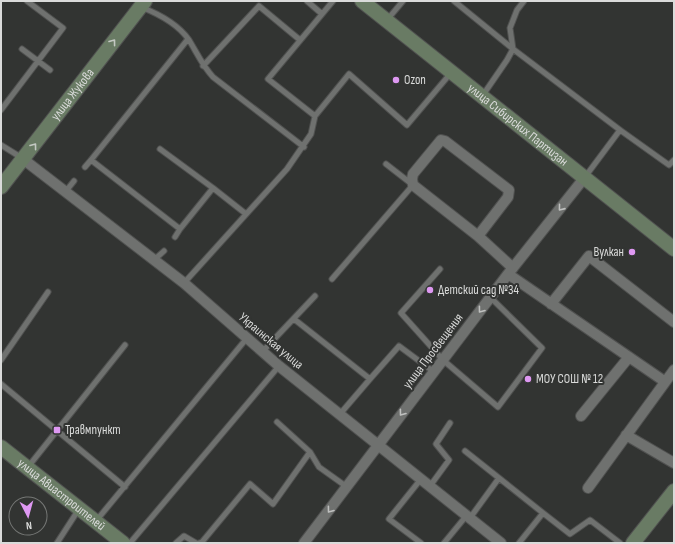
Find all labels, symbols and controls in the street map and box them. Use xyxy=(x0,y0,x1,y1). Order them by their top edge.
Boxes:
one-way arrow xyxy=(108,40,115,47)
street label: улица Жукова xyxy=(47,65,98,124)
place label: Ozon xyxy=(404,72,426,88)
marker: Ozon xyxy=(391,75,401,85)
street label: улица Сибирских Партизан xyxy=(464,80,571,170)
one-way arrow xyxy=(29,143,36,150)
one-way arrow xyxy=(559,203,566,210)
place label: Вулкан xyxy=(594,244,624,260)
marker: Вулкан xyxy=(627,247,637,257)
place label: Детский сад №34 xyxy=(438,282,520,298)
marker: Детский сад №34 xyxy=(425,285,435,295)
one-way arrow xyxy=(479,305,486,312)
street label: Украинская улица xyxy=(236,309,306,373)
street label: улица Просвещения xyxy=(399,310,467,392)
place label: МОУ СОШ № 12 xyxy=(536,371,603,387)
marker: МОУ СОШ № 12 xyxy=(523,374,533,384)
one-way arrow xyxy=(400,409,407,416)
place label: Травмпункт xyxy=(65,422,121,438)
marker: Травмпункт xyxy=(52,425,62,435)
street label: улица Авиастроителей xyxy=(14,455,109,534)
north arrow xyxy=(8,496,48,536)
one-way arrow xyxy=(327,505,334,512)
text: N xyxy=(25,519,33,532)

